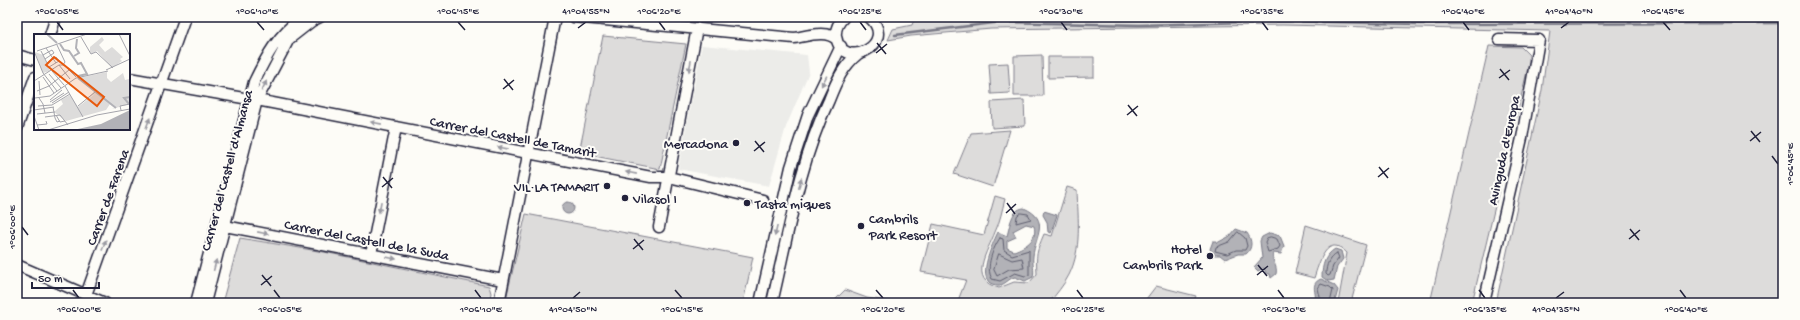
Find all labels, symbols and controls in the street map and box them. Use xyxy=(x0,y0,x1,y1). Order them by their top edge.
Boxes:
text: 1°06'05"E xyxy=(34,6,79,18)
text: 1°06'10"E xyxy=(235,6,279,18)
text: 1°06'15"E xyxy=(436,6,480,18)
text: 41°04'55"N xyxy=(562,6,610,18)
text: 1°06'20"E xyxy=(637,6,681,18)
text: 1°06'25"E xyxy=(838,6,882,18)
text: 1°06'30"E xyxy=(1038,6,1083,18)
text: 1°06'35"E xyxy=(1240,6,1284,18)
text: 1°06'40"E xyxy=(1441,6,1485,18)
text: 41°04'40"N xyxy=(1545,6,1593,18)
text: 1°06'45"E xyxy=(1641,6,1685,18)
inset map xyxy=(34,34,130,130)
one-way arrow xyxy=(686,60,692,72)
one-way arrow xyxy=(821,76,827,87)
one-way arrow xyxy=(261,80,267,92)
street label: Carrer del Castell d'Almansa xyxy=(199,87,258,253)
street label: Avinguda d'Europa xyxy=(1485,93,1526,207)
street label: Carrer del Castell de Tamarit xyxy=(428,114,598,163)
one-way arrow xyxy=(146,116,152,128)
one-way arrow xyxy=(369,120,382,126)
place label: Mercadona xyxy=(664,137,729,154)
marker: Mercadona xyxy=(731,138,741,148)
text: 1°06'45"E xyxy=(1785,142,1797,186)
one-way arrow xyxy=(497,145,509,151)
street label: Carrer de Farena xyxy=(84,146,135,248)
one-way arrow xyxy=(625,169,637,175)
one-way arrow xyxy=(797,177,803,189)
place label: VIL·LA TAMARIT xyxy=(513,180,600,197)
marker: VIL·LA TAMARIT xyxy=(602,181,612,191)
place label: Vilasol I xyxy=(632,192,677,209)
marker: Vilasol I xyxy=(620,193,630,203)
place label: Tasta miques xyxy=(754,197,831,214)
marker: Tasta miques xyxy=(742,198,752,208)
one-way arrow xyxy=(377,201,383,213)
text: 1°06'00"E xyxy=(7,204,19,250)
place label: Cambrils Park Resort xyxy=(868,212,938,245)
street label: Carrer del Castell de la Suda xyxy=(283,217,452,266)
marker: Cambrils Park Resort xyxy=(856,221,866,231)
one-way arrow xyxy=(773,225,779,238)
one-way arrow xyxy=(257,231,269,237)
one-way arrow xyxy=(101,239,107,251)
place label: Hotel Cambrils Park xyxy=(1123,242,1204,275)
marker: Hotel Cambrils Park xyxy=(1205,251,1215,261)
one-way arrow xyxy=(385,256,397,262)
one-way arrow xyxy=(212,259,218,271)
scale bar xyxy=(32,264,99,290)
text: 50 m xyxy=(38,273,63,287)
text: 1°06'00"E xyxy=(56,304,102,316)
text: 1°06'05"E xyxy=(257,304,302,316)
text: 1°06'10"E xyxy=(459,304,503,316)
text: 41°04'50"N xyxy=(549,304,597,316)
text: 1°06'15"E xyxy=(660,304,704,316)
text: 1°06'20"E xyxy=(861,304,905,316)
text: 1°06'25"E xyxy=(1061,304,1105,316)
text: 1°06'30"E xyxy=(1261,304,1306,316)
text: 1°06'35"E xyxy=(1463,304,1507,316)
text: 41°04'35"N xyxy=(1532,304,1580,316)
text: 1°06'40"E xyxy=(1664,304,1708,316)

